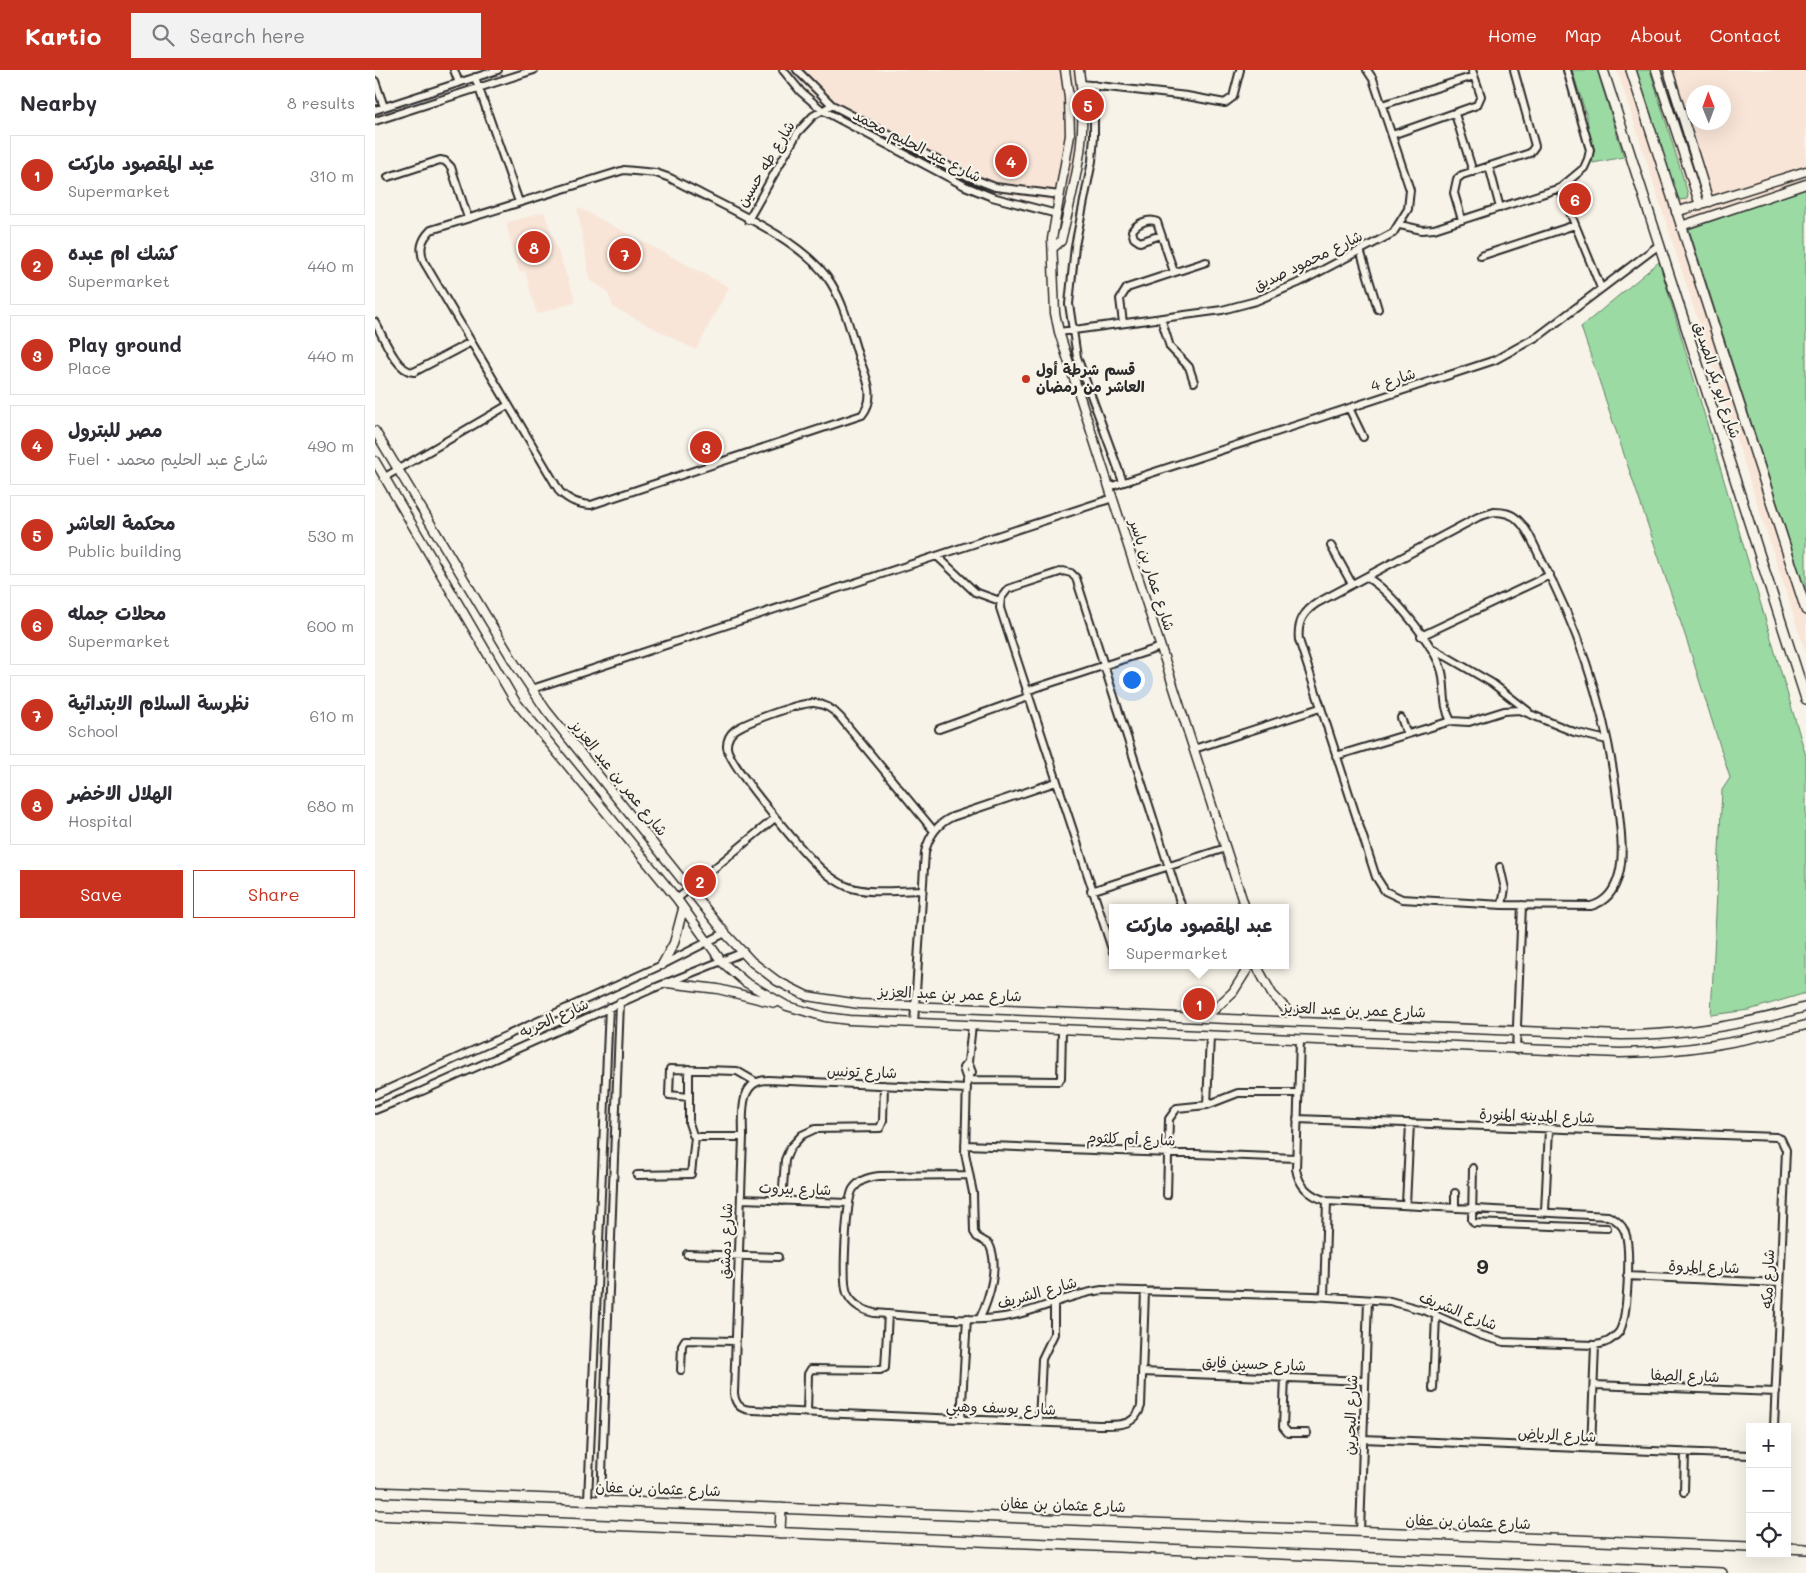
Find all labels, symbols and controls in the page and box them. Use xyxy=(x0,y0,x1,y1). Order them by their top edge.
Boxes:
search box xyxy=(131,13,481,58)
text: Kartio xyxy=(25,20,101,51)
icon: search xyxy=(149,21,177,49)
text: Search here xyxy=(189,23,305,48)
text: Home xyxy=(1488,23,1537,47)
text: Map xyxy=(1565,23,1601,47)
text: About xyxy=(1629,23,1682,47)
text: Contact xyxy=(1710,23,1781,47)
north arrow xyxy=(1686,85,1731,130)
pin: 5 xyxy=(1072,86,1104,124)
text: Nearby xyxy=(20,89,97,116)
text: 8 results xyxy=(287,92,355,113)
street label: شارع عبد الحليم محمد xyxy=(848,104,985,189)
street label: شارع طه حسين xyxy=(732,117,800,211)
pin: 4 xyxy=(995,142,1027,180)
text: عبد المقصود ماركت xyxy=(68,150,214,175)
text: 1 xyxy=(33,165,41,186)
text: 310 m xyxy=(310,165,354,186)
text: Supermarket xyxy=(68,180,170,201)
pin: 6 xyxy=(1559,180,1591,218)
street label: شارع محمود صديق xyxy=(1250,225,1366,296)
pin: 8 xyxy=(518,228,550,266)
pin: 7 xyxy=(609,235,641,273)
text: كشك ام عبده xyxy=(68,240,178,265)
text: 2 xyxy=(33,255,41,276)
text: 440 m xyxy=(307,255,354,276)
text: Supermarket xyxy=(68,270,170,291)
street label: شارع ابو بكر الصديق xyxy=(1689,319,1746,441)
text: Play ground xyxy=(68,332,182,357)
text: 3 xyxy=(32,345,42,366)
text: 440 m xyxy=(307,345,354,366)
text: Place xyxy=(68,357,111,378)
place label: قسم شرطة أول العاشر من رمضان xyxy=(1036,359,1145,396)
street label: شارع 4 xyxy=(1368,362,1418,397)
marker: قسم شرطة أول العاشر من رمضان xyxy=(1020,373,1032,385)
text: مصر للبترول xyxy=(68,417,163,442)
pin: 3 xyxy=(690,428,722,466)
text: 4 xyxy=(32,435,42,456)
text: 490 m xyxy=(307,435,354,456)
text: Fuel · شارع عبد الحليم محمد xyxy=(68,448,268,469)
text: محكمة العاشر xyxy=(68,510,176,535)
street label: شارع عمار بن ياسر xyxy=(1124,514,1180,633)
text: 5 xyxy=(32,525,42,546)
text: 530 m xyxy=(308,525,354,546)
text: Public building xyxy=(68,540,181,561)
text: محلات جمله xyxy=(68,600,166,625)
text: 6 xyxy=(32,615,42,636)
text: 600 m xyxy=(307,615,354,636)
text: Supermarket xyxy=(68,630,170,651)
your location xyxy=(1119,667,1145,693)
text: نظرسة السلام الابتدائية xyxy=(68,690,249,715)
text: 7 xyxy=(33,705,41,726)
text: 610 m xyxy=(309,705,354,726)
street label: شارع عمر بن عبد العزيز xyxy=(565,714,673,840)
text: School xyxy=(68,720,118,741)
text: الهلال الاخضر xyxy=(68,780,172,805)
text: 8 xyxy=(32,795,42,816)
text: 680 m xyxy=(307,795,354,816)
text: Hospital xyxy=(68,810,132,831)
pin: 2 xyxy=(684,862,716,900)
button: Save xyxy=(20,870,183,918)
button: Share xyxy=(193,870,355,918)
popup xyxy=(1109,904,1289,969)
text: عبد المقصود ماركت xyxy=(1126,912,1272,937)
text: Supermarket xyxy=(1126,942,1228,963)
street label: شارع عمر بن عبد العزيز xyxy=(876,980,1022,1006)
pin: 1 xyxy=(1183,985,1215,1023)
street label: شارع الحريه xyxy=(516,993,592,1042)
street label: شارع عمر بن عبد العزيز xyxy=(1280,996,1426,1022)
street label: شارع تونس xyxy=(827,1060,897,1083)
street label: شارع المدينه المنورة xyxy=(1479,1103,1595,1128)
street label: شارع أم كلثوم xyxy=(1086,1126,1176,1153)
street label: شارع بيروت xyxy=(758,1177,832,1200)
street label: شارع دمشق xyxy=(714,1203,737,1279)
street label: شارع مكه xyxy=(1756,1249,1779,1309)
district label: 9 xyxy=(1476,1253,1490,1279)
street label: شارع المروة xyxy=(1668,1255,1740,1278)
street label: شارع الشريف xyxy=(995,1271,1079,1314)
street label: شارع الشريف xyxy=(1416,1286,1500,1335)
street label: شارع حسين فايق xyxy=(1202,1351,1306,1376)
street label: شارع الصفا xyxy=(1650,1364,1720,1387)
street label: شارع البحرين xyxy=(1339,1374,1362,1456)
street label: شارع يوسف وهبي xyxy=(946,1395,1056,1423)
street label: شارع الرياض xyxy=(1517,1422,1597,1447)
map controls xyxy=(1746,1423,1791,1558)
button: + xyxy=(1746,1423,1791,1468)
button: − xyxy=(1746,1468,1791,1513)
street label: شارع عثمان بن عفان xyxy=(595,1476,721,1501)
street label: شارع عثمان بن عفان xyxy=(1000,1492,1126,1517)
street label: شارع عثمان بن عفان xyxy=(1405,1509,1531,1534)
button: locate xyxy=(1746,1513,1791,1558)

